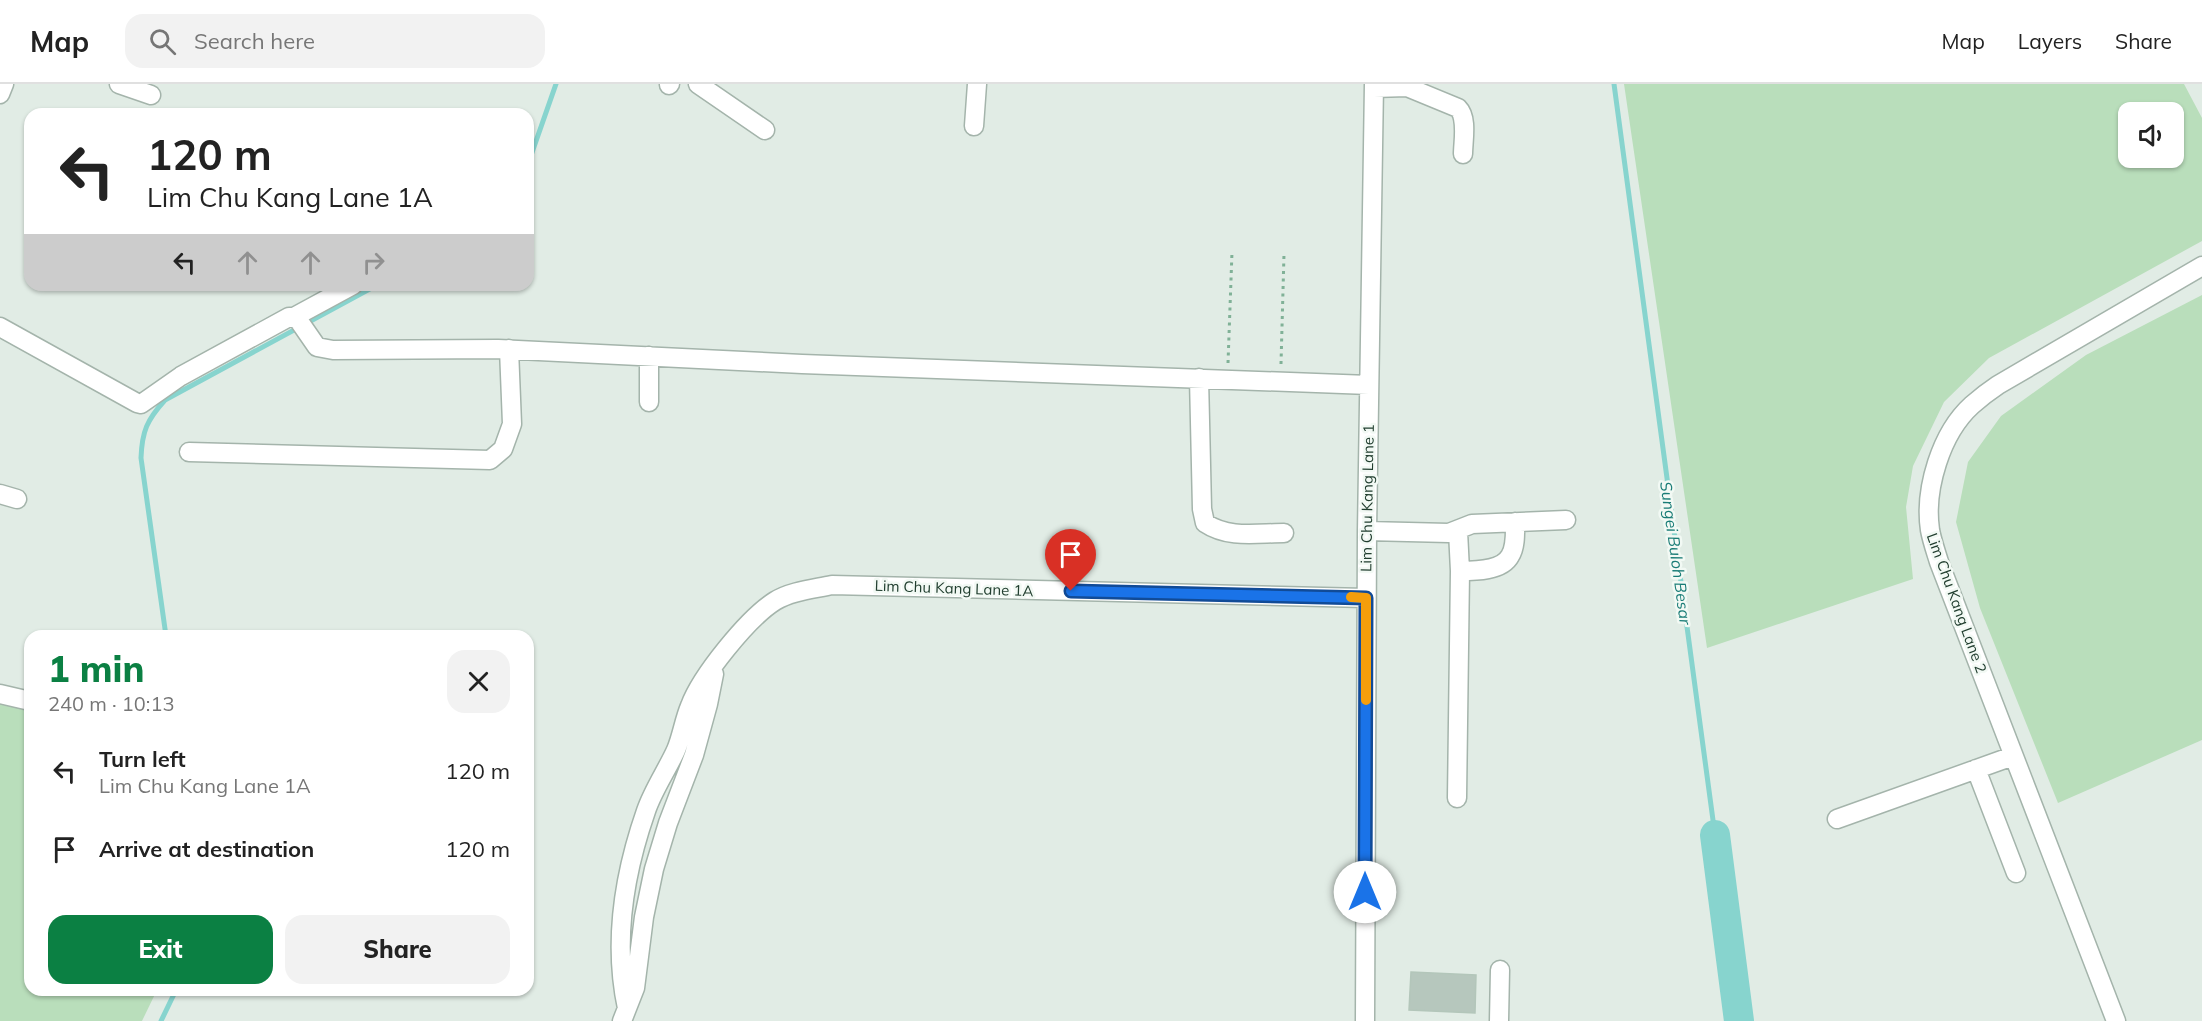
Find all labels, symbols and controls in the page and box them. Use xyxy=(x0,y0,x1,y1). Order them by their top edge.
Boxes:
search box xyxy=(125,14,545,68)
text: Map xyxy=(30,24,89,59)
icon: search xyxy=(146,25,179,58)
text: Search here xyxy=(194,27,315,55)
text: Map xyxy=(1942,28,1985,54)
text: Layers xyxy=(2018,28,2082,54)
text: Share xyxy=(2115,28,2172,54)
map controls xyxy=(2118,102,2184,168)
button: sound xyxy=(2118,102,2184,168)
text: 120 m xyxy=(147,128,272,181)
icon: left xyxy=(48,132,126,210)
text: Lim Chu Kang Lane 1A xyxy=(147,180,433,214)
icon: left xyxy=(168,246,201,279)
icon: ahead xyxy=(231,246,264,279)
icon: ahead xyxy=(294,246,327,279)
icon: right xyxy=(357,246,390,279)
street label: Lim Chu Kang Lane 1 xyxy=(1356,424,1378,572)
water label: Sungei Buloh Besar xyxy=(1656,480,1696,627)
pin xyxy=(1045,529,1096,591)
street label: Lim Chu Kang Lane 2 xyxy=(1923,530,1991,676)
icon: arrive xyxy=(1054,538,1087,571)
street label: Lim Chu Kang Lane 1A xyxy=(874,576,1034,600)
text: 1 min xyxy=(48,646,144,691)
button: close xyxy=(447,650,510,713)
text: 240 m · 10:13 xyxy=(48,691,174,716)
text: Turn left xyxy=(99,745,186,773)
icon: left xyxy=(48,755,81,788)
text: 120 m xyxy=(445,757,510,785)
text: Lim Chu Kang Lane 1A xyxy=(99,773,311,798)
icon: arrive xyxy=(48,833,81,866)
text: Arrive at destination xyxy=(99,835,314,863)
text: 120 m xyxy=(445,835,510,863)
position arrow xyxy=(1333,860,1397,924)
button: Exit xyxy=(48,915,273,984)
button: Share xyxy=(285,915,510,984)

